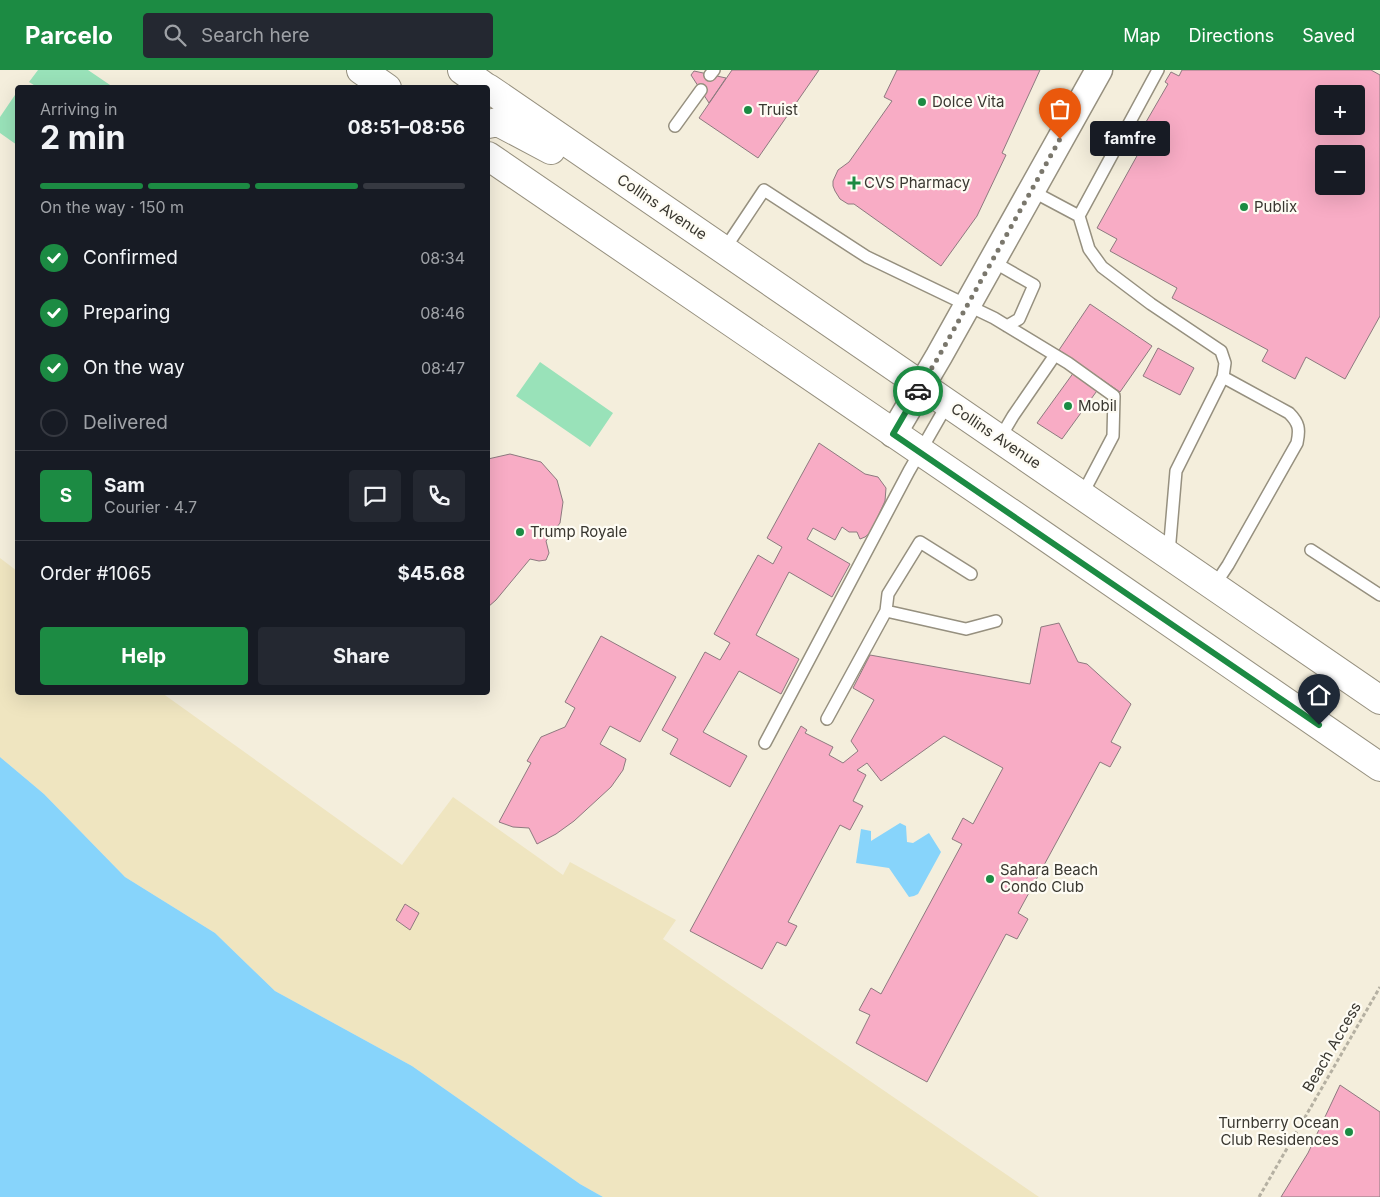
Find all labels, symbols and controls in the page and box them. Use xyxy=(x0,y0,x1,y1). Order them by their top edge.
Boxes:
search box xyxy=(143,13,493,58)
text: Parcelo xyxy=(25,21,113,50)
icon: search xyxy=(161,21,189,49)
text: Search here xyxy=(201,24,310,47)
text: Map xyxy=(1123,25,1161,46)
text: Directions xyxy=(1189,25,1274,46)
text: Saved xyxy=(1302,25,1355,46)
map controls xyxy=(1315,85,1365,195)
button: + xyxy=(1315,85,1365,135)
pin xyxy=(1039,88,1081,139)
place label: Dolce Vita xyxy=(932,92,1004,111)
icon: bag xyxy=(1046,95,1074,123)
marker: Dolce Vita xyxy=(916,96,928,108)
text: Arriving in xyxy=(40,99,117,119)
place label: Truist xyxy=(758,100,798,119)
marker: Truist xyxy=(742,104,754,116)
text: 08:51–08:56 xyxy=(348,116,465,139)
text: 2 min xyxy=(40,118,126,157)
callout: famfre xyxy=(1090,122,1170,156)
text: famfre xyxy=(1104,128,1156,148)
button: − xyxy=(1315,145,1365,195)
street label: Collins Avenue xyxy=(614,169,711,244)
place label: CVS Pharmacy xyxy=(864,173,971,192)
marker: CVS Pharmacy xyxy=(848,177,860,189)
text: On the way · 150 m xyxy=(40,197,184,217)
place label: Publix xyxy=(1254,197,1297,216)
marker: Publix xyxy=(1238,201,1250,213)
icon: check xyxy=(40,244,68,272)
text: Confirmed xyxy=(83,246,178,269)
text: 08:34 xyxy=(420,248,465,268)
icon: check xyxy=(40,299,68,327)
text: Preparing xyxy=(83,301,170,324)
text: 08:46 xyxy=(420,303,465,323)
icon: check xyxy=(40,354,68,382)
text: On the way xyxy=(83,356,185,379)
text: 08:47 xyxy=(421,358,465,378)
courier xyxy=(893,366,943,416)
icon: car xyxy=(904,377,932,405)
place label: Mobil xyxy=(1078,396,1117,415)
street label: Collins Avenue xyxy=(948,398,1045,473)
marker: Mobil xyxy=(1062,400,1074,412)
text: Delivered xyxy=(83,411,168,434)
button: chat xyxy=(349,470,401,522)
button: phone xyxy=(413,470,465,522)
text: Sam xyxy=(104,474,145,497)
text: S xyxy=(60,484,72,507)
text: Courier · 4.7 xyxy=(104,497,197,517)
place label: Trump Royale xyxy=(530,522,627,541)
marker: Trump Royale xyxy=(514,526,526,538)
text: Order #1065 xyxy=(40,562,152,585)
text: $45.68 xyxy=(398,562,465,585)
button: Help xyxy=(40,627,248,685)
button: Share xyxy=(258,627,465,685)
pin xyxy=(1298,674,1340,725)
icon: home xyxy=(1305,681,1333,709)
place label: Sahara Beach Condo Club xyxy=(1000,860,1098,896)
marker: Sahara Beach Condo Club xyxy=(984,873,996,885)
street label: Beach Access xyxy=(1298,998,1365,1095)
place label: Turnberry Ocean Club Residences xyxy=(1218,1113,1339,1149)
marker: Turnberry Ocean Club Residences xyxy=(1343,1126,1355,1138)

